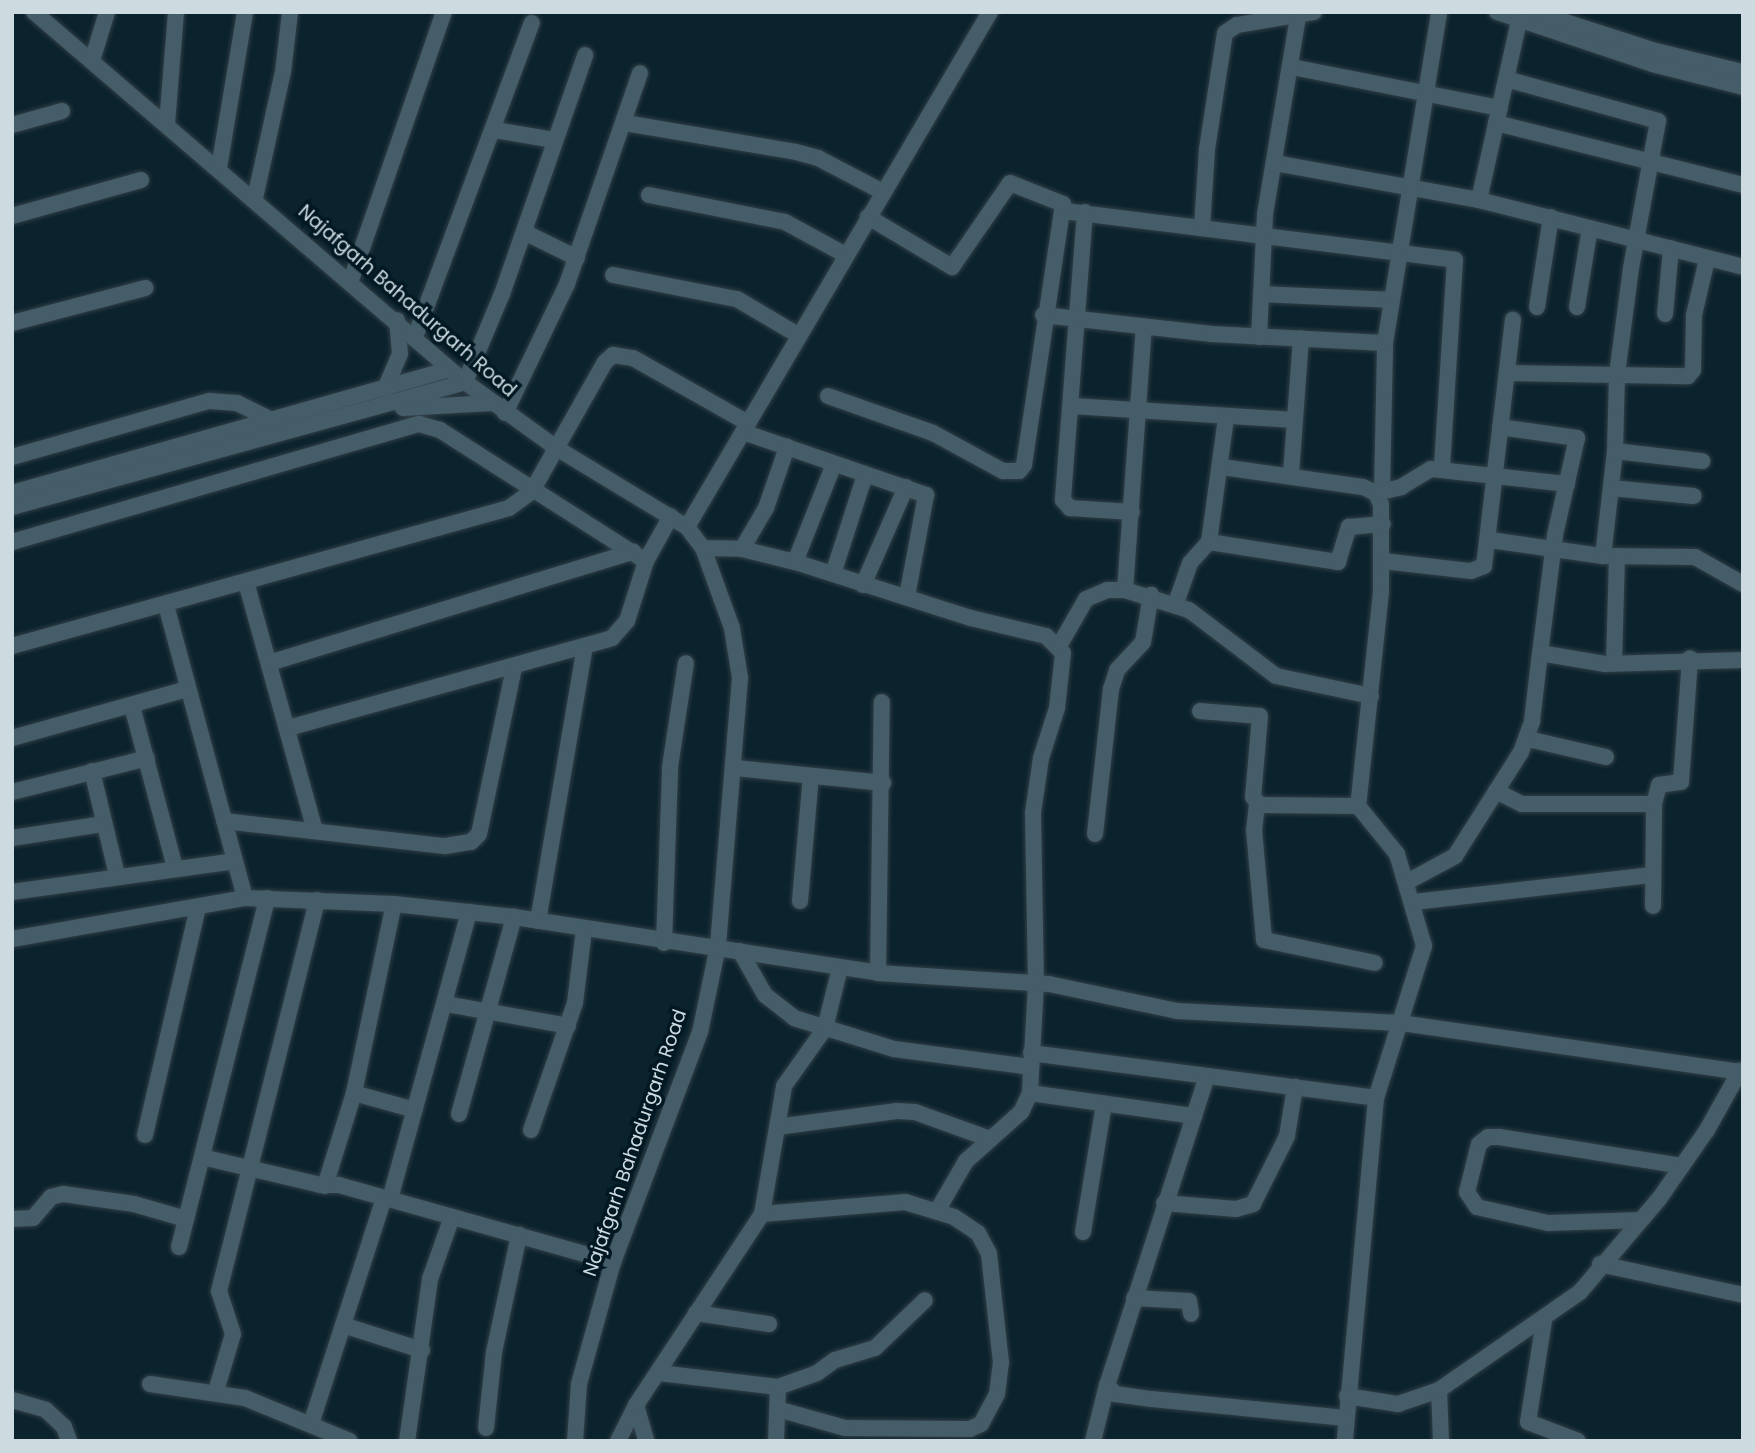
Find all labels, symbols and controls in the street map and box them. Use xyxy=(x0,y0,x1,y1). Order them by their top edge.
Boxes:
street label: Najafgarh Bahadurgarh Road xyxy=(293,200,521,402)
street label: Najafgarh Bahadurgarh Road xyxy=(578,1006,692,1280)

